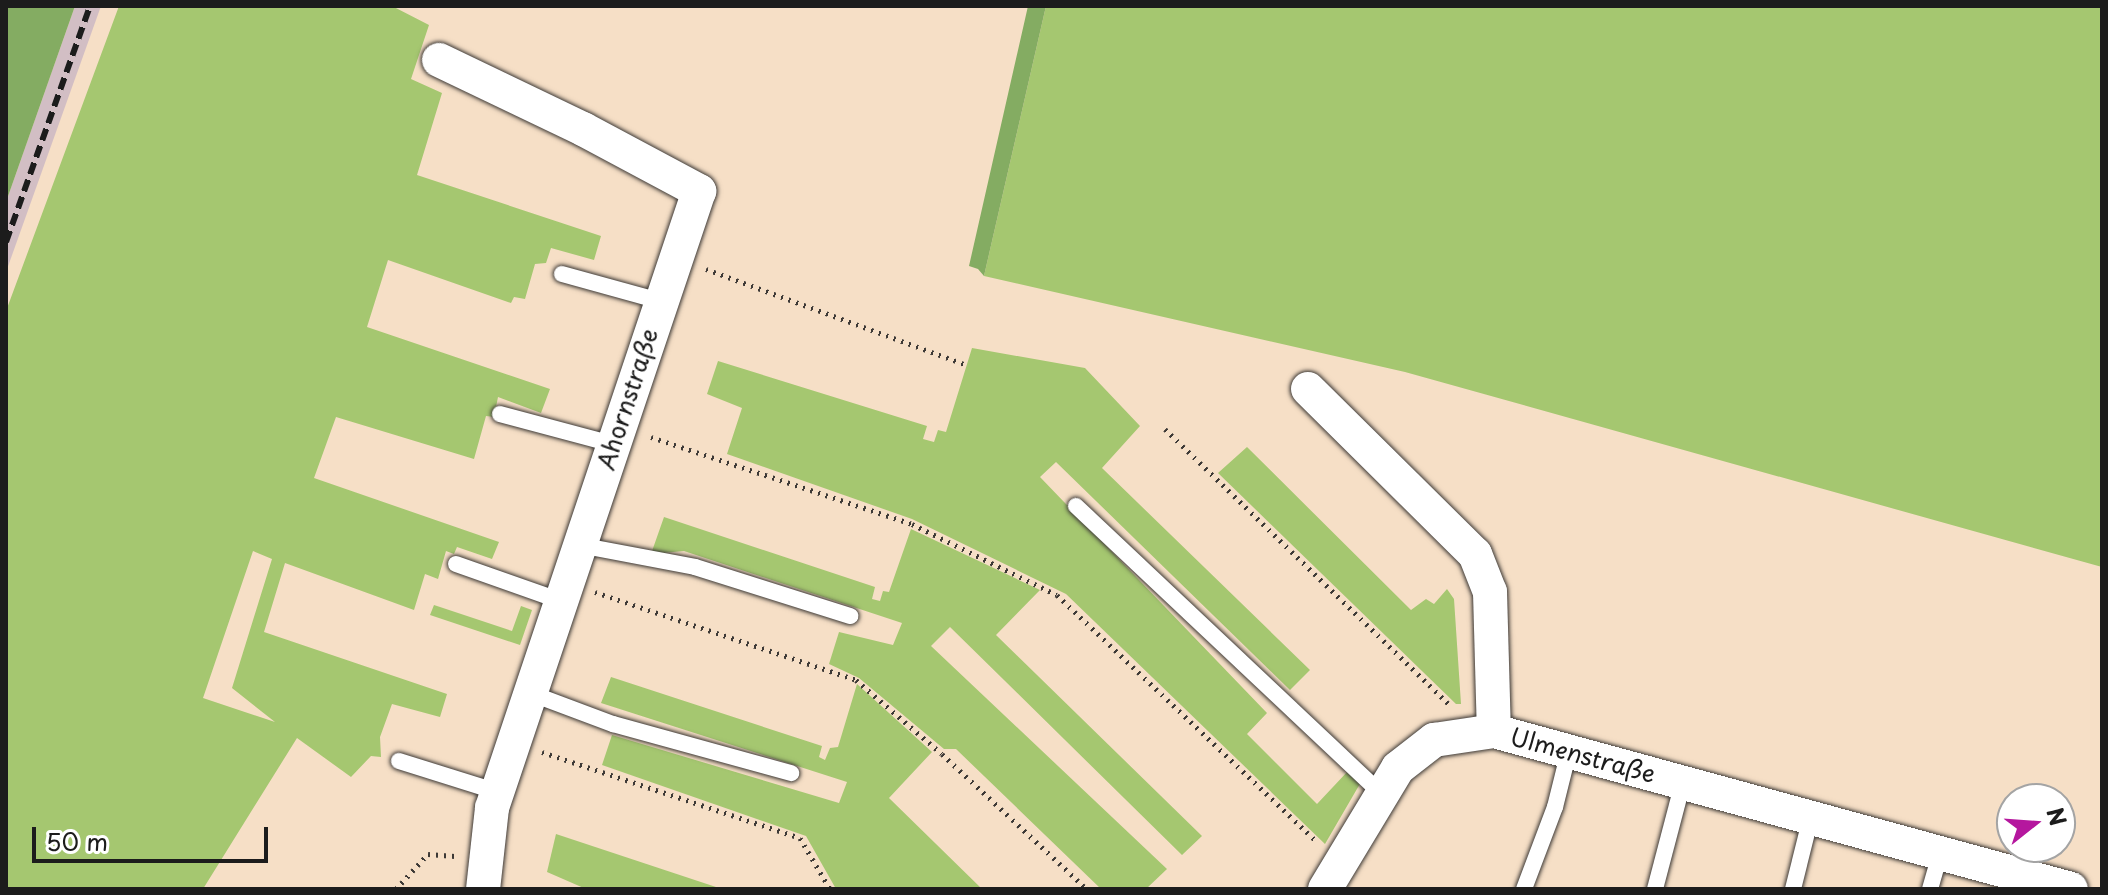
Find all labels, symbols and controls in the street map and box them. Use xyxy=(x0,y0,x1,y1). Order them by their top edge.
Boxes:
street label: Ahornstraße xyxy=(591,325,663,473)
street label: Ulmenstraße xyxy=(1507,722,1659,788)
north arrow xyxy=(1996,783,2076,863)
text: N xyxy=(2039,803,2076,830)
scale bar xyxy=(36,811,272,861)
text: 50 m xyxy=(46,823,108,859)

